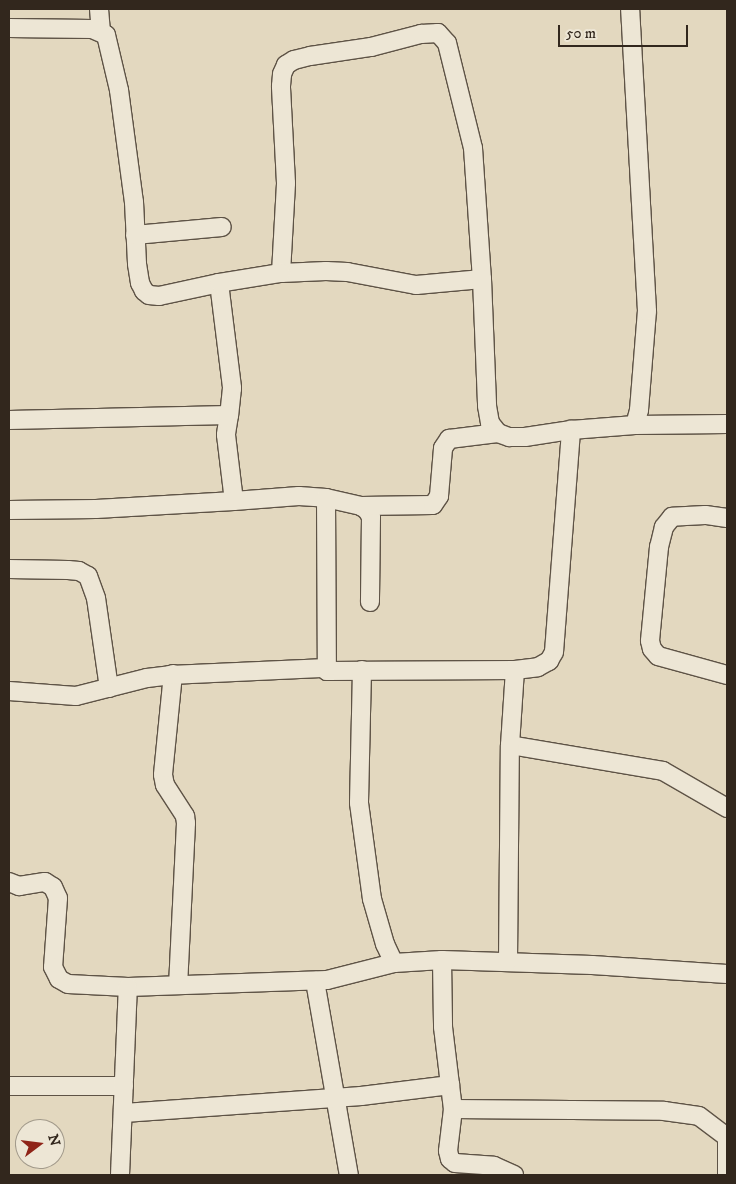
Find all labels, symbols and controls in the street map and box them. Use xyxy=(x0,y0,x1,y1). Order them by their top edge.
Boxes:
scale bar xyxy=(561,15,691,47)
text: 50 m xyxy=(566,24,596,43)
north arrow xyxy=(15,1119,65,1169)
text: N xyxy=(43,1132,64,1148)

